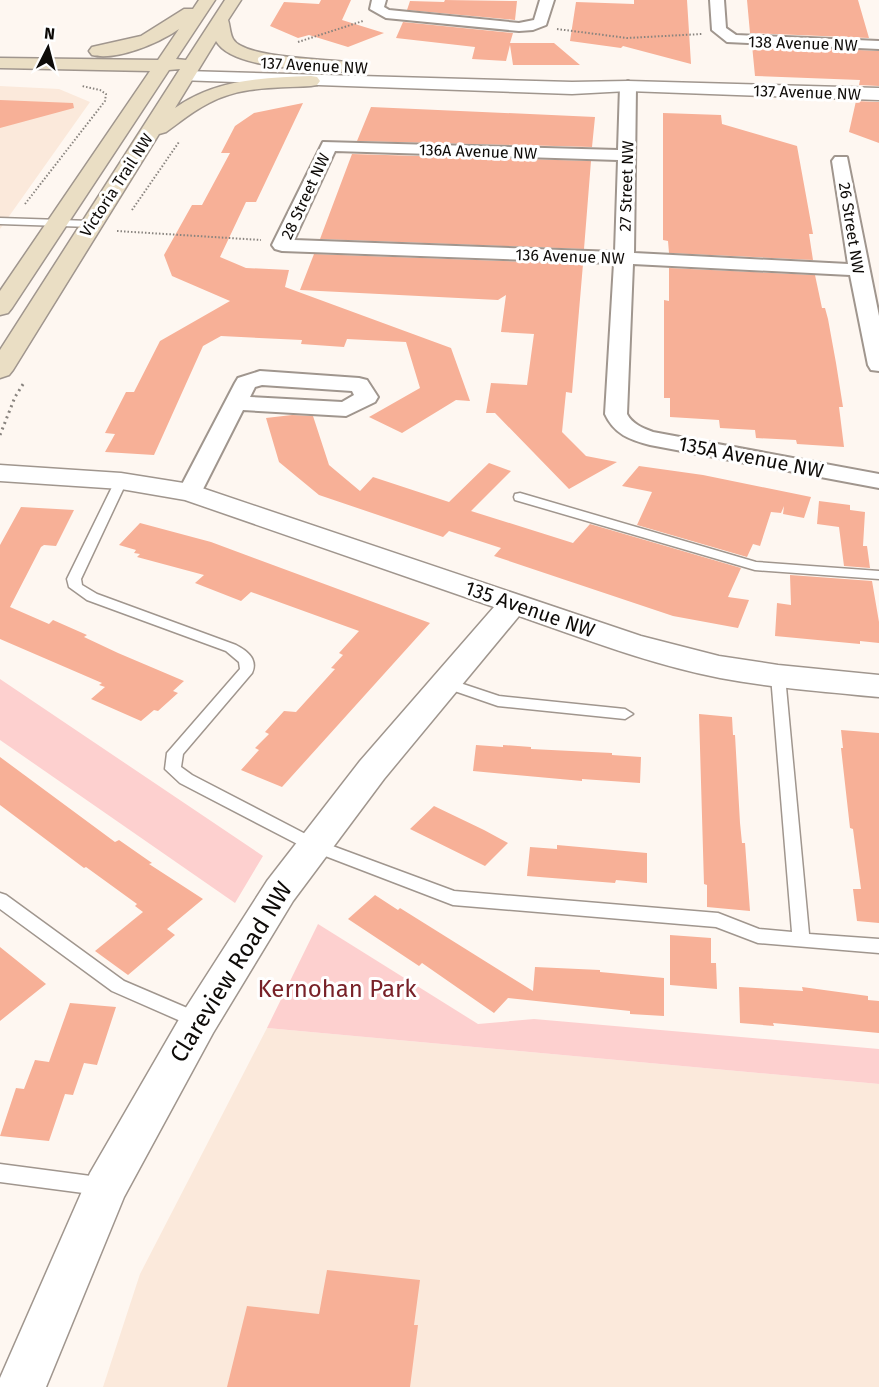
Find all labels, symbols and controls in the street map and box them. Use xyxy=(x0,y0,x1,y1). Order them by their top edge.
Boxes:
north arrow xyxy=(18,18,78,78)
text: N xyxy=(43,24,56,44)
street label: 138 Avenue NW xyxy=(748,32,858,55)
street label: 137 Avenue NW xyxy=(260,53,368,78)
street label: 137 Avenue NW xyxy=(753,81,861,104)
street label: Victoria Trail NW xyxy=(76,130,157,240)
street label: 136A Avenue NW xyxy=(419,140,537,163)
street label: 27 Street NW xyxy=(615,140,638,232)
street label: 28 Street NW xyxy=(277,150,334,242)
street label: 26 Street NW xyxy=(835,181,868,275)
street label: 136 Avenue NW xyxy=(515,245,625,268)
street label: 135A Avenue NW xyxy=(676,431,826,483)
street label: 135 Avenue NW xyxy=(462,576,599,643)
street label: Clareview Road NW xyxy=(164,876,298,1068)
park label: Kernohan Park xyxy=(258,975,417,1003)

